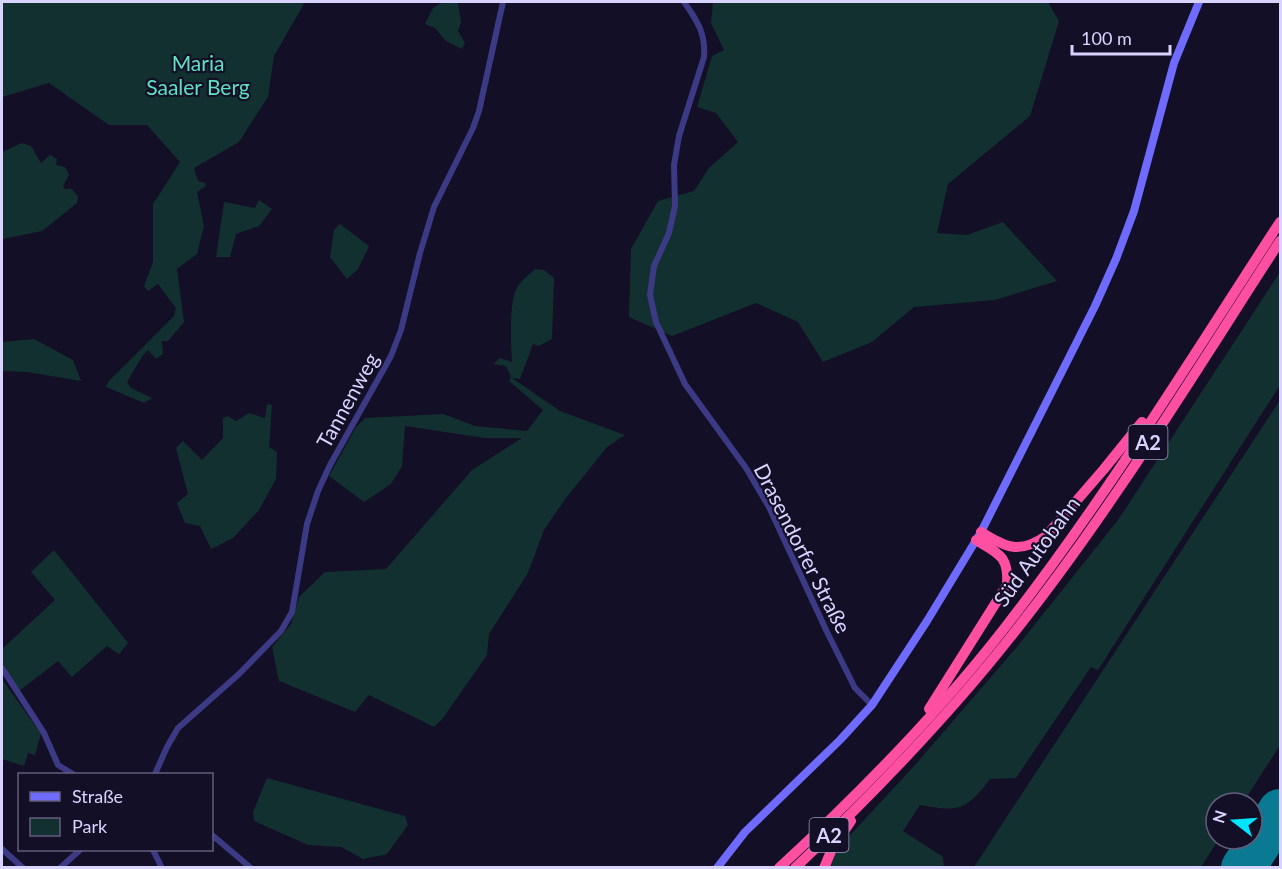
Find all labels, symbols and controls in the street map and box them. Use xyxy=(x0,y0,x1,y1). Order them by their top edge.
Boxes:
scale bar xyxy=(1072,18,1170,56)
text: 100 m xyxy=(1081,27,1132,49)
park label: Maria Saaler Berg xyxy=(146,50,250,99)
street label: Tannenweg xyxy=(311,348,383,452)
road number: A2 xyxy=(1128,425,1168,459)
street label: Drasendorfer Straße xyxy=(749,459,857,637)
street label: Süd Autobahn xyxy=(988,491,1084,611)
legend xyxy=(18,773,213,851)
text: Straße xyxy=(72,785,123,807)
north arrow xyxy=(1204,791,1264,851)
text: N xyxy=(1208,808,1230,825)
text: Park xyxy=(72,815,108,837)
road number: A2 xyxy=(810,818,848,852)

